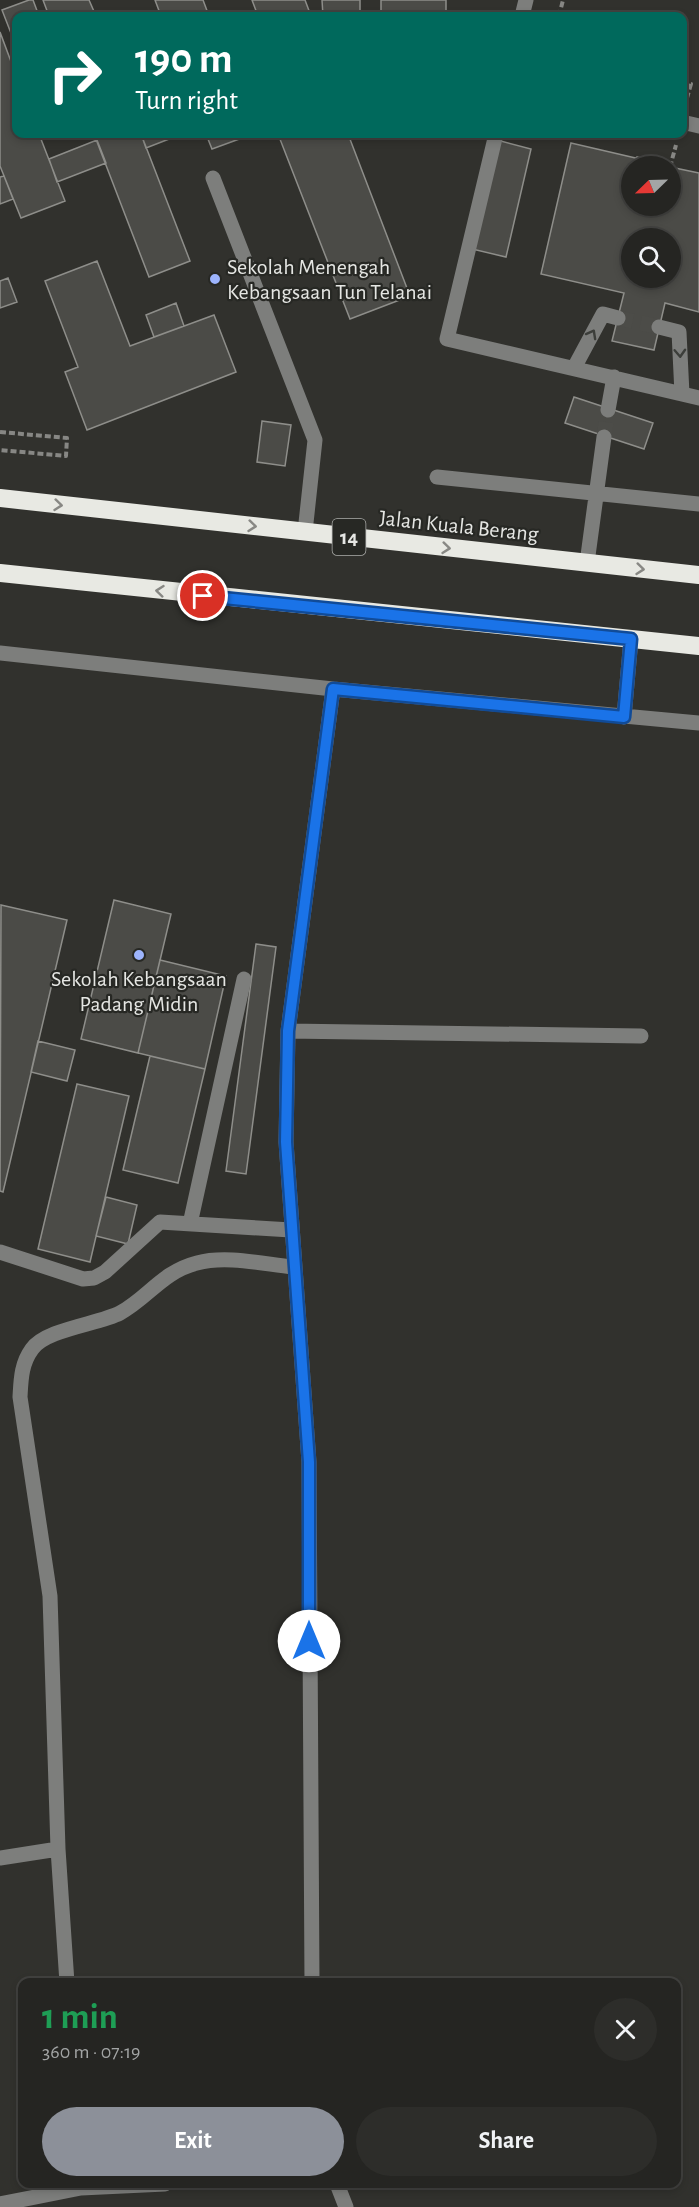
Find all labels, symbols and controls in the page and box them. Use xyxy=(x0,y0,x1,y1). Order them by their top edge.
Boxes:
icon: right xyxy=(36,36,114,114)
text: 190 m xyxy=(135,38,233,80)
text: Turn right xyxy=(135,87,238,114)
north arrow xyxy=(621,156,681,216)
map controls xyxy=(621,156,681,288)
button: search xyxy=(621,228,681,288)
place label: Sekolah Menengah Kebangsaan Tun Telanai xyxy=(227,256,432,303)
marker: Sekolah Menengah Kebangsaan Tun Telanai xyxy=(208,272,222,286)
one-way arrow xyxy=(585,330,596,341)
one-way arrow xyxy=(673,348,686,357)
one-way arrow xyxy=(54,498,63,511)
street label: Jalan Kuala Berang xyxy=(378,507,540,545)
one-way arrow xyxy=(247,519,257,532)
road number: 14 xyxy=(332,519,366,555)
one-way arrow xyxy=(441,541,450,554)
one-way arrow xyxy=(635,562,644,575)
pin xyxy=(177,570,228,621)
icon: arrive xyxy=(186,579,219,612)
one-way arrow xyxy=(156,585,165,598)
marker: Sekolah Kebangsaan Padang Midin xyxy=(132,948,146,962)
place label: Sekolah Kebangsaan Padang Midin xyxy=(51,968,227,1015)
position arrow xyxy=(277,1609,341,1673)
button: close xyxy=(594,1998,657,2061)
text: 1 min xyxy=(42,1999,118,2035)
text: 360 m · 07:19 xyxy=(42,2042,140,2062)
button: Exit xyxy=(42,2107,344,2176)
button: Share xyxy=(356,2107,657,2176)

